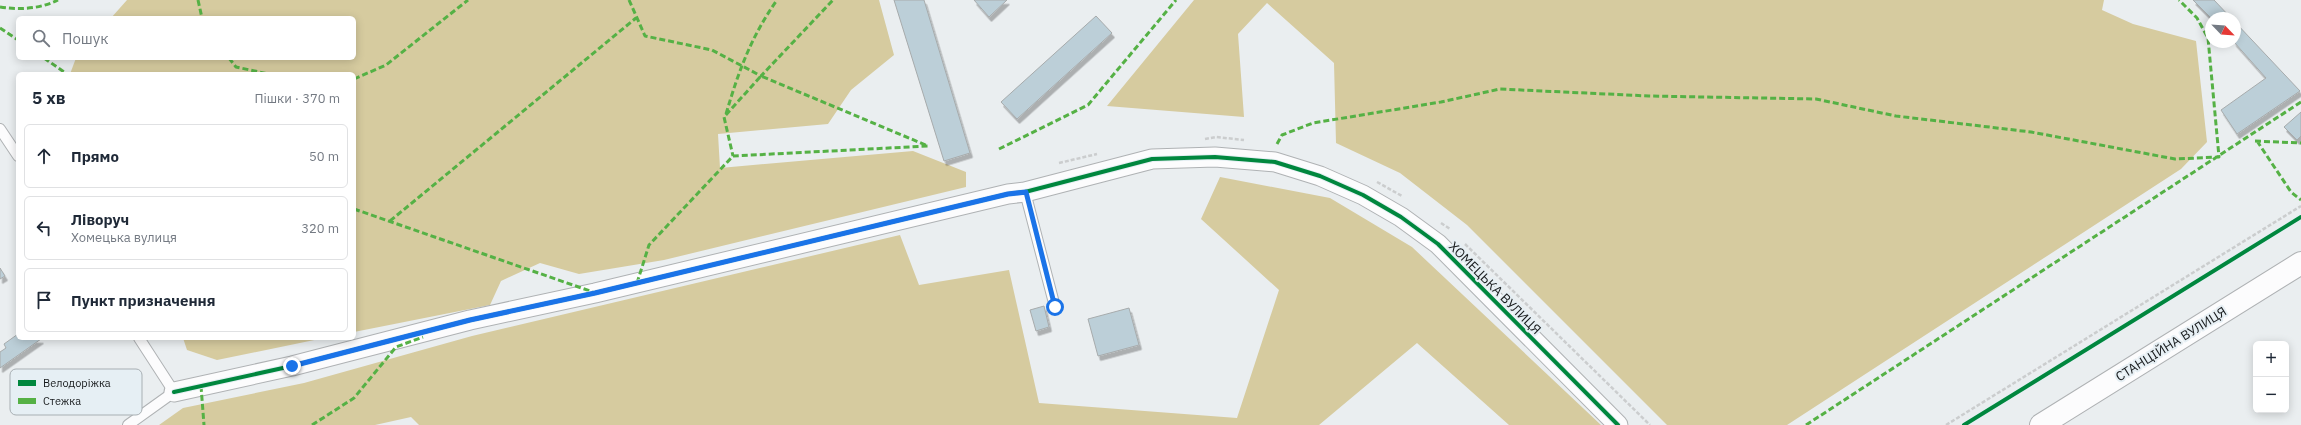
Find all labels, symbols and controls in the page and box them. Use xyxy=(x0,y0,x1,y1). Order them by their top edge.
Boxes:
north arrow xyxy=(2205,12,2241,48)
search box xyxy=(16,16,356,60)
icon: search xyxy=(30,27,52,49)
text: Пошук xyxy=(62,29,109,48)
text: 5 хв xyxy=(32,87,66,109)
text: Пішки · 370 m xyxy=(254,90,340,107)
icon: ahead xyxy=(33,145,55,167)
text: Прямо xyxy=(71,147,119,166)
text: 50 m xyxy=(309,148,339,165)
text: Ліворуч xyxy=(71,210,129,229)
icon: left xyxy=(33,217,55,239)
text: 320 m xyxy=(301,220,339,237)
text: Хомецька вулиця xyxy=(71,229,177,246)
street label: ХОМЕЦЬКА ВУЛИЦЯ xyxy=(1445,238,1545,338)
icon: arrive xyxy=(33,289,55,311)
text: Пункт призначення xyxy=(71,291,216,310)
route start xyxy=(1046,298,1064,316)
street label: СТАНЦІЙНА ВУЛИЦЯ xyxy=(2112,303,2230,385)
map controls xyxy=(2253,341,2289,413)
button: + xyxy=(2253,341,2289,377)
route end xyxy=(283,357,301,375)
legend xyxy=(10,369,142,415)
text: Велодоріжка xyxy=(43,376,111,390)
button: − xyxy=(2253,377,2289,413)
text: Стежка xyxy=(43,394,81,408)

